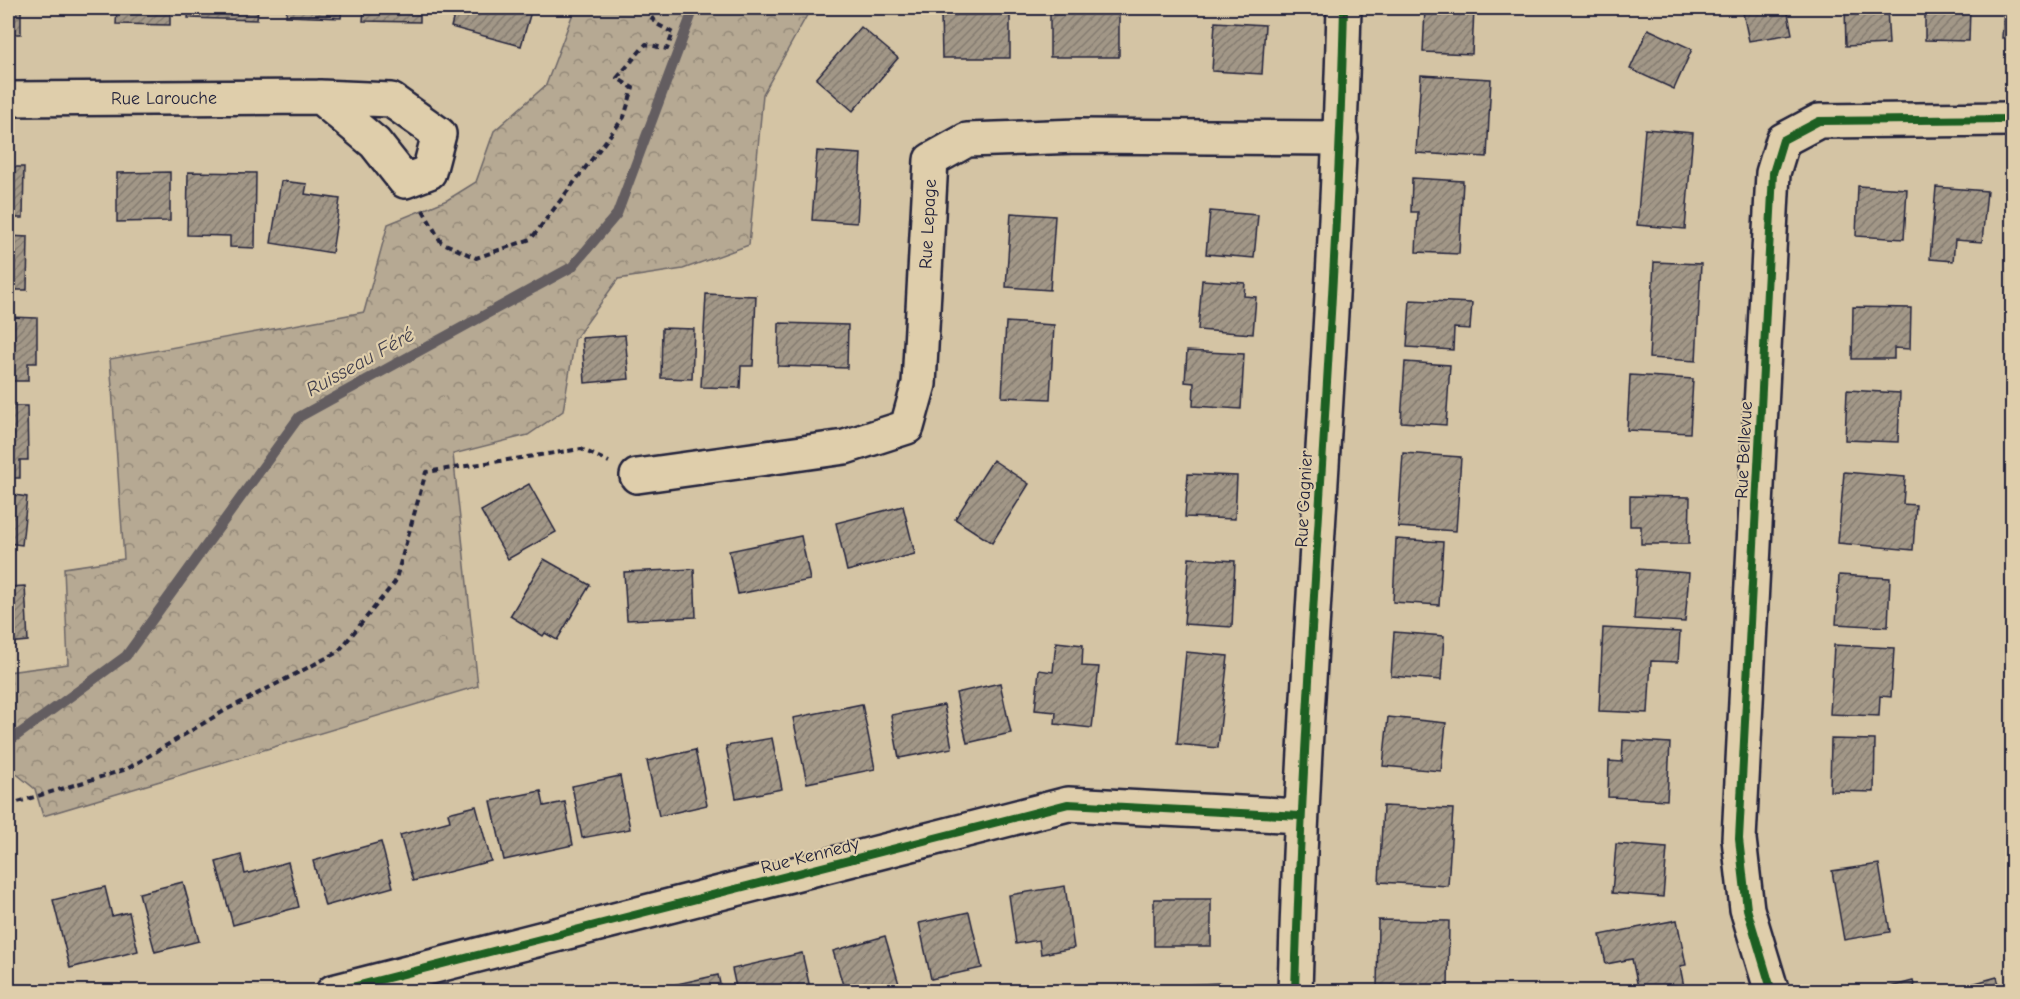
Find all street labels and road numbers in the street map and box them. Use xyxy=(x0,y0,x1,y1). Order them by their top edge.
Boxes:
street label: Rue Larouche xyxy=(111,87,217,109)
street label: Rue Lepage xyxy=(915,178,940,270)
street label: Rue Bellevue xyxy=(1731,401,1757,499)
street label: Rue Gagnier xyxy=(1291,449,1317,548)
street label: Rue Kennedy xyxy=(759,833,862,878)

